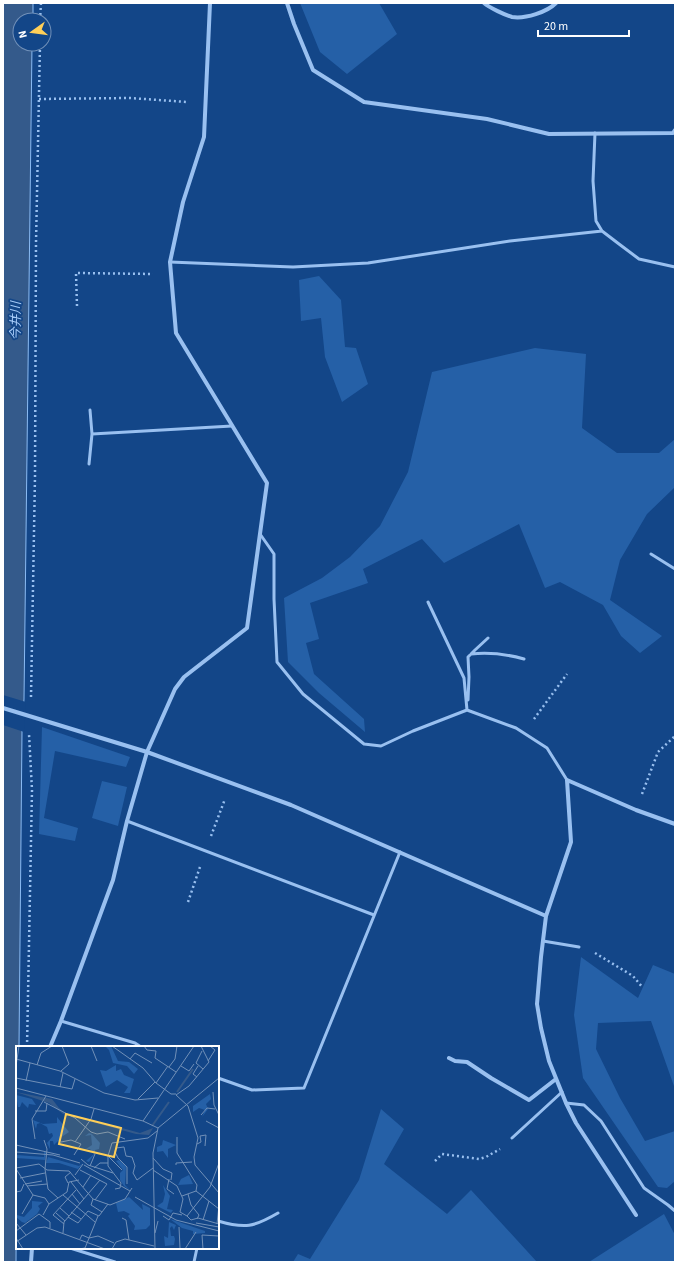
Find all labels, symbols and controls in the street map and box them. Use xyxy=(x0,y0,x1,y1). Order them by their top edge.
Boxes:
north arrow xyxy=(12,12,52,52)
scale bar xyxy=(538,12,629,38)
text: 20 m xyxy=(544,18,568,35)
text: N xyxy=(15,29,31,40)
water label: 今井川 xyxy=(7,299,25,341)
inset map xyxy=(16,1046,219,1249)

